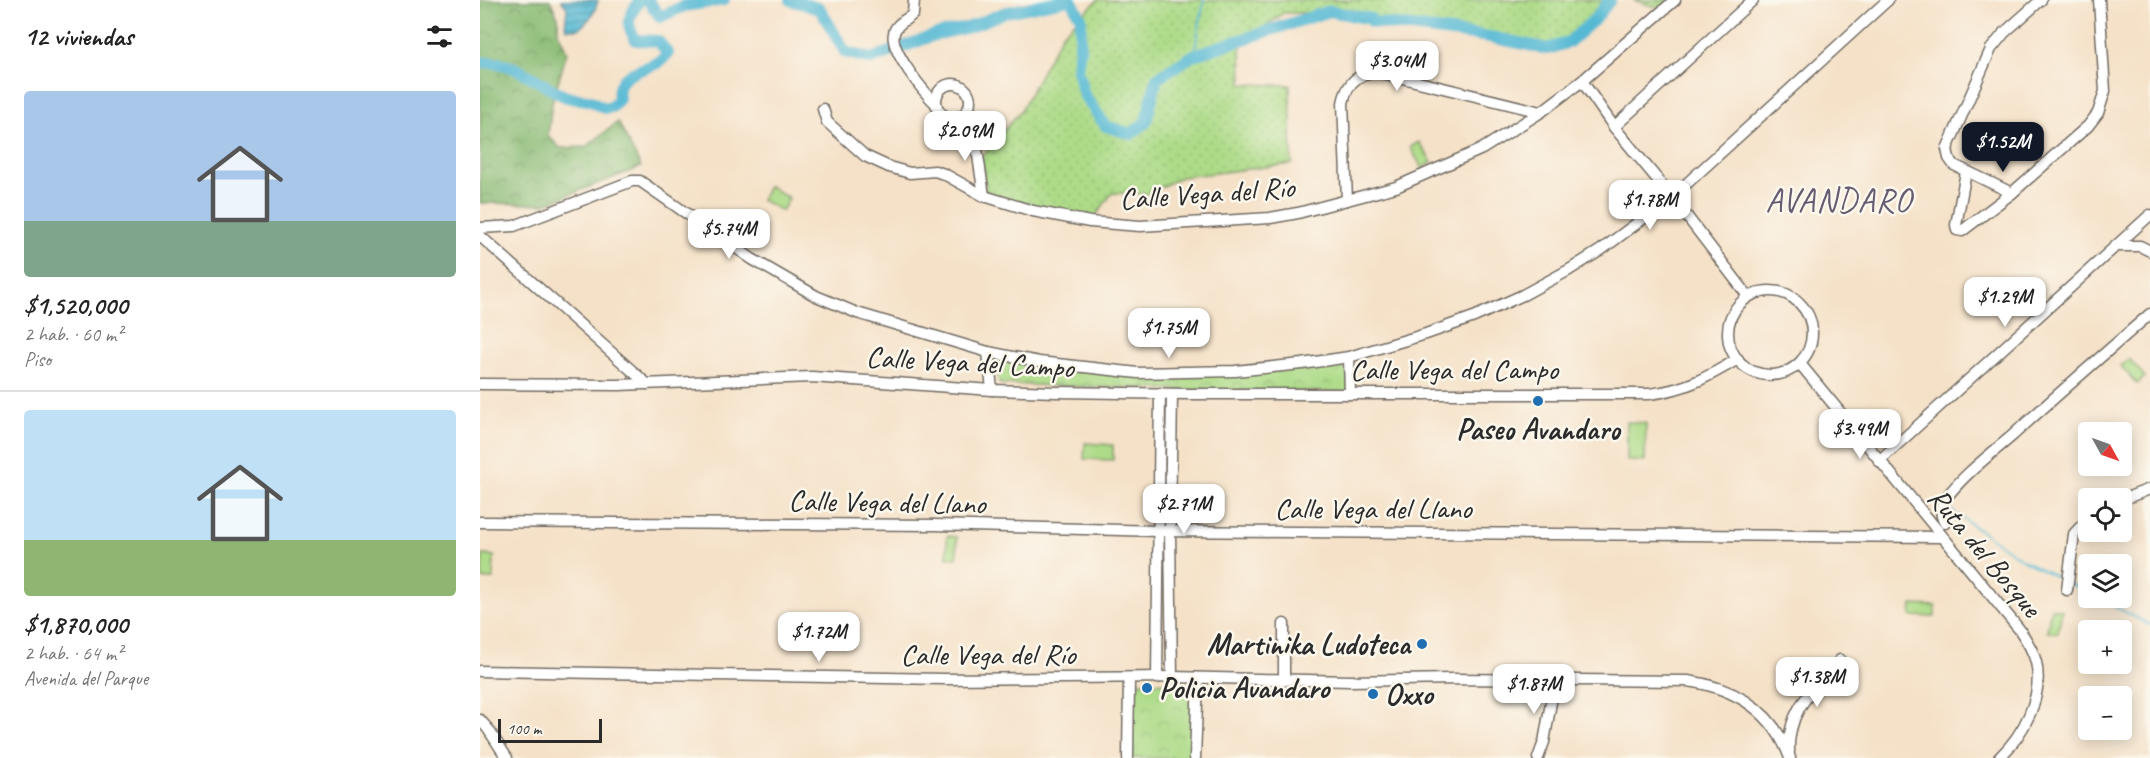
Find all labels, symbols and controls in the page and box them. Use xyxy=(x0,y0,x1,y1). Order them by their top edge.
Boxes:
text: 12 viviendas xyxy=(24,20,133,53)
icon: filters xyxy=(423,20,456,53)
pin: $3.04M xyxy=(1348,41,1446,92)
text: $3.04M xyxy=(1370,48,1424,73)
pin: $2.09M xyxy=(916,111,1014,162)
text: $2.09M xyxy=(938,118,992,143)
pin: $1.52M xyxy=(1954,122,2052,173)
text: $1.52M xyxy=(1976,129,2030,154)
icon: home xyxy=(186,130,294,238)
street label: Calle Vega del Río xyxy=(1118,168,1297,218)
district label: AVANDARO xyxy=(1765,179,1915,221)
pin: $1.78M xyxy=(1601,180,1699,231)
text: $1.78M xyxy=(1623,187,1677,212)
pin: $5.74M xyxy=(680,209,778,260)
text: $5.74M xyxy=(702,216,756,241)
pin: $1.29M xyxy=(1956,277,2054,328)
text: $1.29M xyxy=(1978,284,2032,309)
text: $1,520,000 xyxy=(24,289,127,322)
pin: $1.75M xyxy=(1120,308,1218,359)
text: $1.75M xyxy=(1142,315,1196,340)
text: 2 hab. · 60 m² xyxy=(24,322,122,347)
street label: Calle Vega del Campo xyxy=(865,338,1076,386)
text: Piso xyxy=(24,347,51,372)
street label: Calle Vega del Campo xyxy=(1350,350,1559,388)
marker: Paseo Avandaro xyxy=(1531,394,1545,408)
pin: $3.49M xyxy=(1811,409,1909,460)
place label: Paseo Avandaro xyxy=(1456,410,1622,448)
text: $3.49M xyxy=(1833,416,1887,441)
north arrow xyxy=(2078,422,2132,476)
map controls xyxy=(2078,422,2132,740)
icon: home xyxy=(186,449,294,557)
street label: Ruta del Bosque xyxy=(1920,479,2052,626)
street label: Calle Vega del Llano xyxy=(788,481,987,523)
pin: $2.71M xyxy=(1135,484,1233,535)
button: locate xyxy=(2078,488,2132,542)
street label: Calle Vega del Llano xyxy=(1274,489,1473,527)
text: $2.71M xyxy=(1157,491,1211,516)
button: layers xyxy=(2078,554,2132,608)
text: $1,870,000 xyxy=(24,608,128,641)
pin: $1.72M xyxy=(770,612,868,663)
text: $1.72M xyxy=(792,619,846,644)
button: + xyxy=(2078,620,2132,674)
place label: Martinika Ludoteca xyxy=(1207,625,1413,663)
street label: Calle Vega del Río xyxy=(900,635,1077,673)
marker: Martinika Ludoteca xyxy=(1415,637,1429,651)
text: 2 hab. · 64 m² xyxy=(24,641,122,666)
pin: $1.38M xyxy=(1768,657,1866,708)
pin: $1.87M xyxy=(1485,664,1583,715)
text: $1.38M xyxy=(1790,664,1844,689)
text: Avenida del Parque xyxy=(24,666,148,691)
place label: Policia Avandaro xyxy=(1159,669,1331,707)
text: $1.87M xyxy=(1507,671,1561,696)
place label: Oxxo xyxy=(1385,675,1435,713)
marker: Policia Avandaro xyxy=(1140,681,1154,695)
button: − xyxy=(2078,686,2132,740)
marker: Oxxo xyxy=(1366,687,1380,701)
scale bar xyxy=(498,716,602,744)
text: 100 m xyxy=(507,719,541,739)

